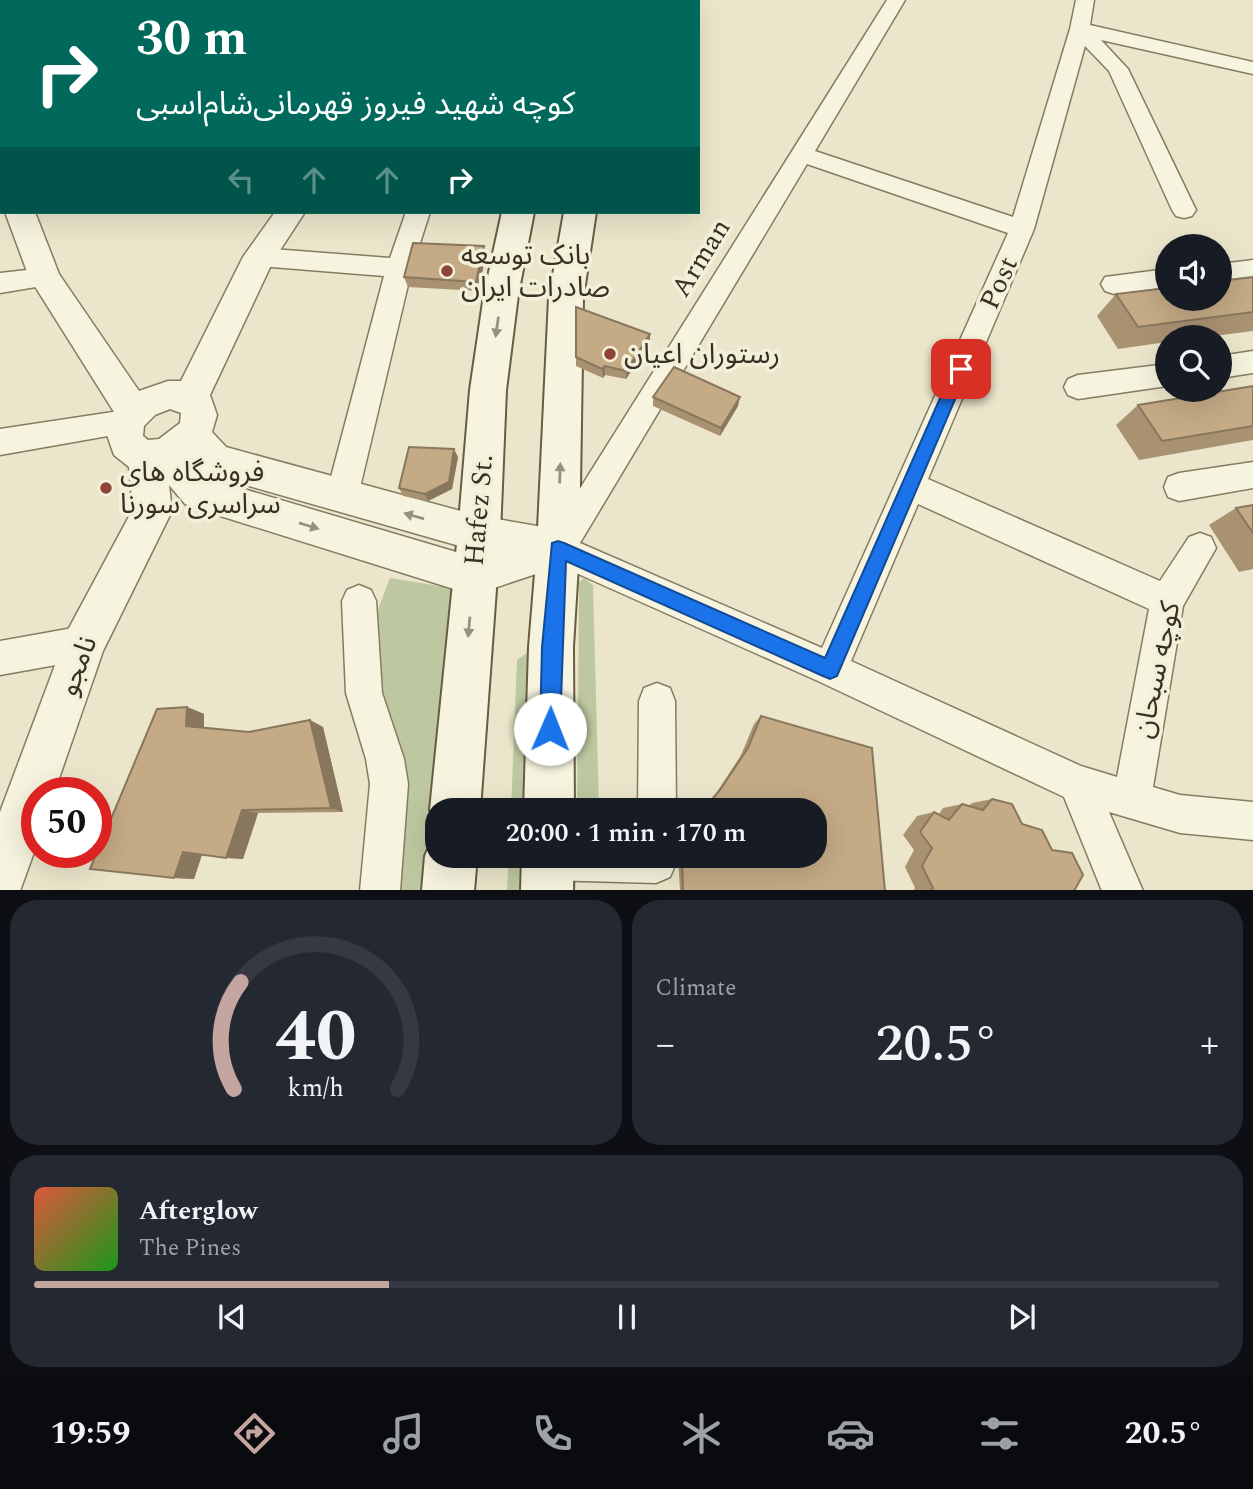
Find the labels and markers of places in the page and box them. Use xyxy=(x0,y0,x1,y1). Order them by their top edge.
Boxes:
place label: بانک توسعه صادرات ایران xyxy=(461,234,610,309)
marker: بانک توسعه صادرات ایران xyxy=(439,263,455,279)
place label: رستوران اعیان xyxy=(624,333,780,376)
pin xyxy=(931,339,991,399)
marker: رستوران اعیان xyxy=(602,346,618,362)
place label: فروشگاه های سراسری سورنا xyxy=(120,451,281,526)
marker: فروشگاه های سراسری سورنا xyxy=(98,480,114,496)

